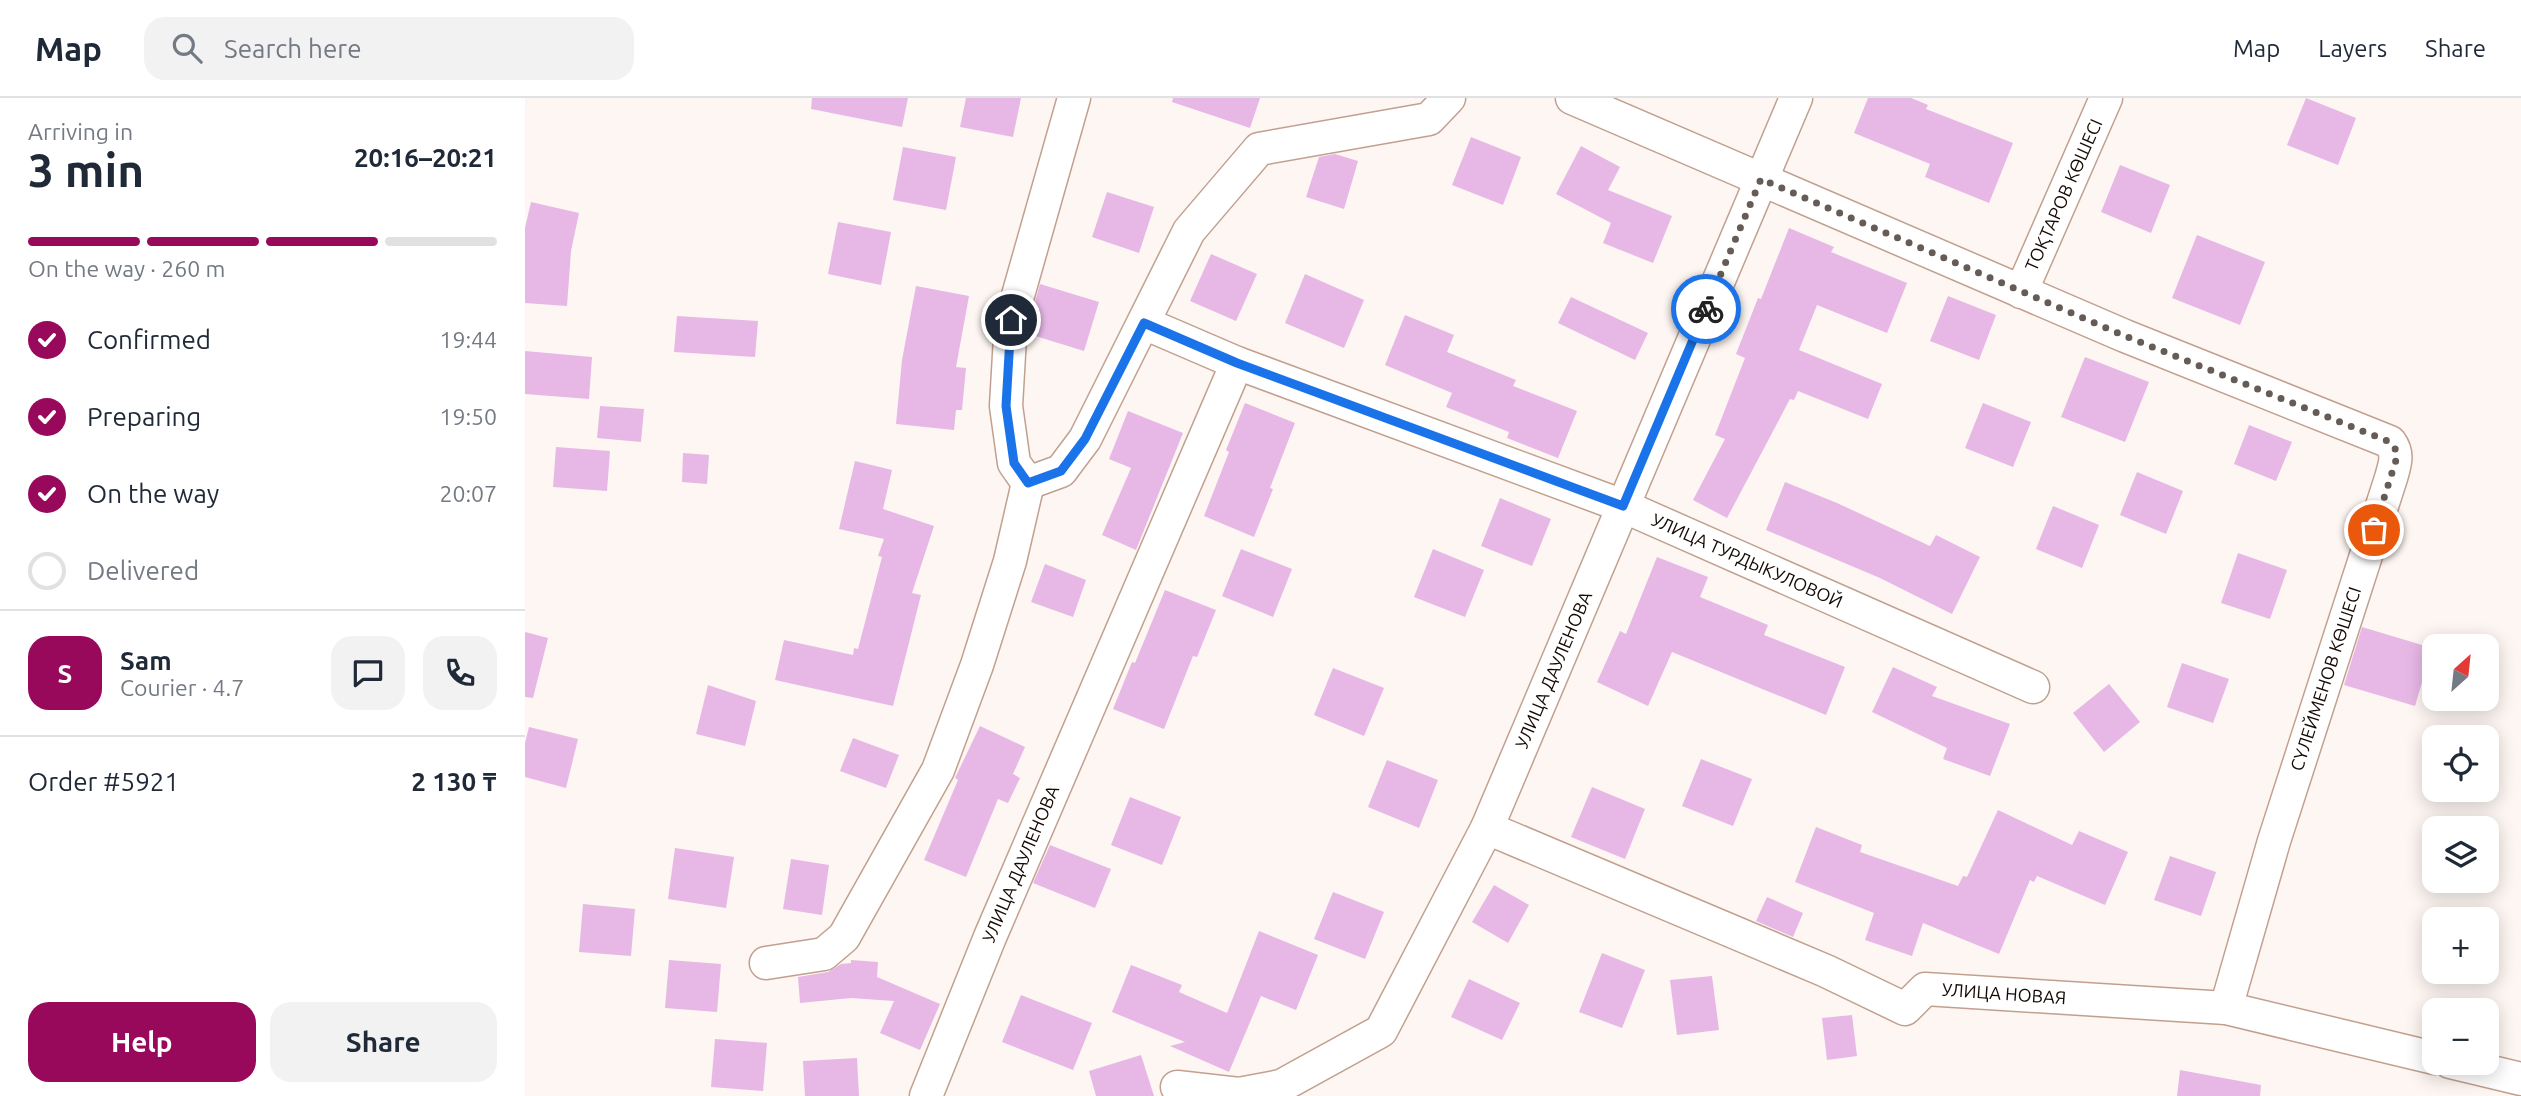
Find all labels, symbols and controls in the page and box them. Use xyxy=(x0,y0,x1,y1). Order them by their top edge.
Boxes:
search box xyxy=(144,17,634,80)
icon: search xyxy=(168,29,206,67)
text: Map xyxy=(35,30,102,67)
text: Search here xyxy=(224,34,362,63)
text: Map xyxy=(2233,35,2280,62)
text: Layers xyxy=(2318,35,2387,62)
text: Share xyxy=(2425,35,2486,62)
street label: ТОҚТАРОВ КӨШЕСІ xyxy=(2021,116,2106,274)
text: Arriving in xyxy=(28,119,133,144)
text: 20:16–20:21 xyxy=(354,143,497,172)
text: 3 min xyxy=(28,144,144,196)
text: On the way · 260 m xyxy=(28,256,225,281)
courier xyxy=(1671,274,1741,344)
pin xyxy=(981,290,1041,350)
icon: bike xyxy=(1687,290,1725,328)
icon: home xyxy=(992,301,1030,339)
icon: check xyxy=(28,321,66,359)
text: Confirmed xyxy=(87,325,211,354)
text: 19:44 xyxy=(439,327,497,352)
icon: check xyxy=(28,398,66,436)
text: Preparing xyxy=(87,402,201,431)
text: 19:50 xyxy=(439,404,497,429)
icon: check xyxy=(28,475,66,513)
text: On the way xyxy=(87,479,219,508)
text: 20:07 xyxy=(439,481,497,506)
pin xyxy=(2344,500,2404,560)
street label: УЛИЦА ТУРДЫКУЛОВОЙ xyxy=(1649,509,1846,611)
icon: bag xyxy=(2355,511,2393,549)
text: Delivered xyxy=(87,556,199,585)
street label: СҮЛЕЙМЕНОВ КӨШЕСІ xyxy=(2286,584,2364,773)
street label: УЛИЦА ДАУЛЕНОВА xyxy=(1511,588,1595,751)
north arrow xyxy=(2422,634,2499,710)
map controls xyxy=(2422,634,2499,1075)
button: chat xyxy=(331,636,405,710)
button: phone xyxy=(423,636,497,710)
text: Sam xyxy=(120,646,172,675)
text: S xyxy=(58,659,72,688)
text: Courier · 4.7 xyxy=(120,675,244,700)
button: locate xyxy=(2422,725,2499,802)
text: Order #5921 xyxy=(28,767,179,796)
text: 2 130 ₸ xyxy=(411,767,497,796)
street label: УЛИЦА ДАУЛЕНОВА xyxy=(978,782,1062,945)
button: layers xyxy=(2422,816,2499,893)
button: + xyxy=(2422,907,2499,984)
street label: УЛИЦА НОВАЯ xyxy=(1941,979,2067,1007)
button: − xyxy=(2422,998,2499,1075)
button: Help xyxy=(28,1002,256,1082)
button: Share xyxy=(270,1002,497,1082)

